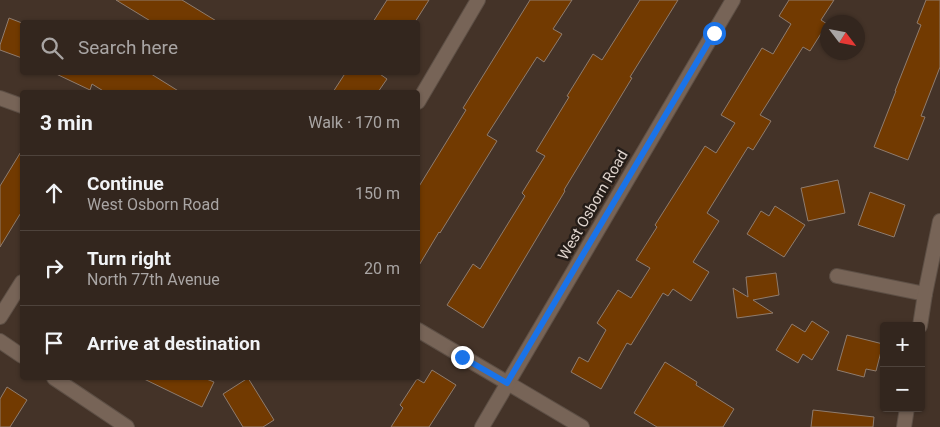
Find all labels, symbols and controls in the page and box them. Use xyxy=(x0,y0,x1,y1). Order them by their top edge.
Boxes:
north arrow xyxy=(820,15,865,60)
search box xyxy=(20,20,420,75)
route start xyxy=(703,22,726,45)
icon: search xyxy=(38,34,66,62)
text: Search here xyxy=(78,36,178,59)
text: 3 min xyxy=(40,111,93,135)
text: Walk · 170 m xyxy=(308,113,400,132)
street label: West Osborn Road xyxy=(554,147,632,263)
text: Continue xyxy=(87,172,164,195)
icon: ahead xyxy=(40,179,68,207)
text: 150 m xyxy=(355,184,400,203)
text: West Osborn Road xyxy=(87,195,219,214)
text: Turn right xyxy=(87,247,171,270)
icon: right xyxy=(40,254,68,282)
text: 20 m xyxy=(364,259,400,278)
text: North 77th Avenue xyxy=(87,270,220,289)
map controls xyxy=(880,322,925,412)
button: + xyxy=(880,322,925,367)
icon: arrive xyxy=(40,329,68,357)
text: Arrive at destination xyxy=(87,332,260,355)
route end xyxy=(451,346,474,369)
button: − xyxy=(880,367,925,412)

